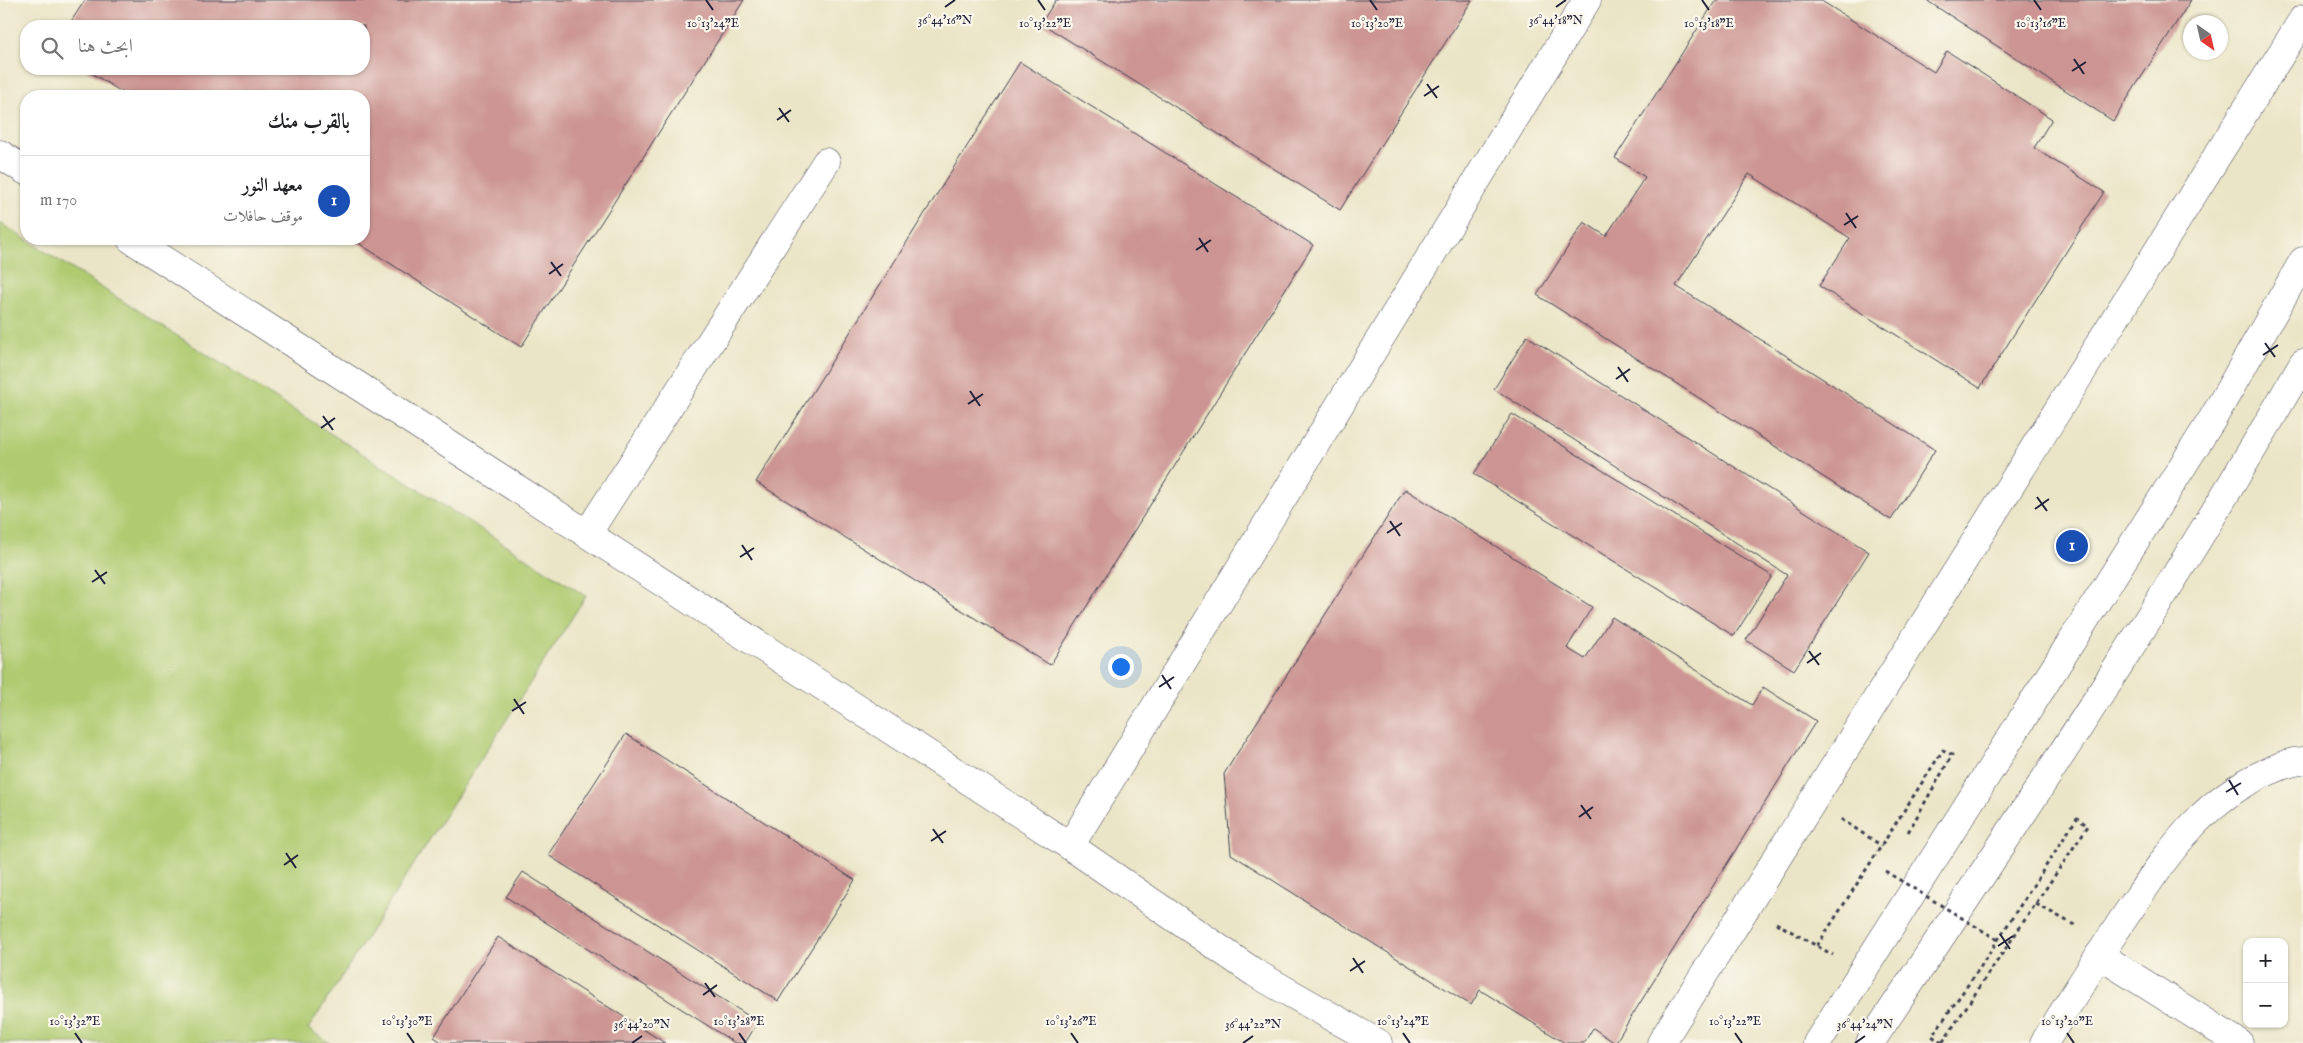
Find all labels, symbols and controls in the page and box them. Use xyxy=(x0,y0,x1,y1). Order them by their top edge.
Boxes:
text: 36°44'16"N xyxy=(918,13,973,28)
text: 36°44'18"N xyxy=(1529,13,1584,28)
north arrow xyxy=(2183,15,2228,60)
text: 10°13'24"E xyxy=(687,16,739,31)
text: 10°13'22"E xyxy=(1019,16,1071,31)
text: 10°13'20"E xyxy=(1351,16,1403,31)
text: 10°13'18"E xyxy=(1684,16,1734,31)
text: 10°13'16"E xyxy=(2016,16,2066,31)
search box xyxy=(20,20,370,75)
icon: search xyxy=(38,34,66,62)
text: ابحث هنا xyxy=(78,35,133,59)
text: بالقرب منك xyxy=(268,109,350,136)
text: معهد النور xyxy=(242,174,303,198)
text: 170 m xyxy=(40,191,77,211)
text: 1 xyxy=(331,191,337,211)
text: موقف حافلات xyxy=(223,207,303,227)
pin: 1 xyxy=(2056,527,2088,565)
your location xyxy=(1108,654,1134,680)
map controls xyxy=(2243,938,2288,1028)
button: + xyxy=(2243,938,2288,983)
button: − xyxy=(2243,983,2288,1028)
text: 10°13'32"E xyxy=(50,1014,100,1029)
text: 10°13'30"E xyxy=(381,1014,433,1029)
text: 10°13'28"E xyxy=(714,1014,764,1029)
text: 10°13'26"E xyxy=(1045,1014,1097,1029)
text: 10°13'24"E xyxy=(1377,1014,1429,1029)
text: 10°13'22"E xyxy=(1709,1014,1761,1029)
text: 10°13'20"E xyxy=(2041,1014,2093,1029)
text: 36°44'20"N xyxy=(614,1017,671,1032)
text: 36°44'22"N xyxy=(1225,1017,1282,1032)
text: 36°44'24"N xyxy=(1837,1017,1894,1032)

